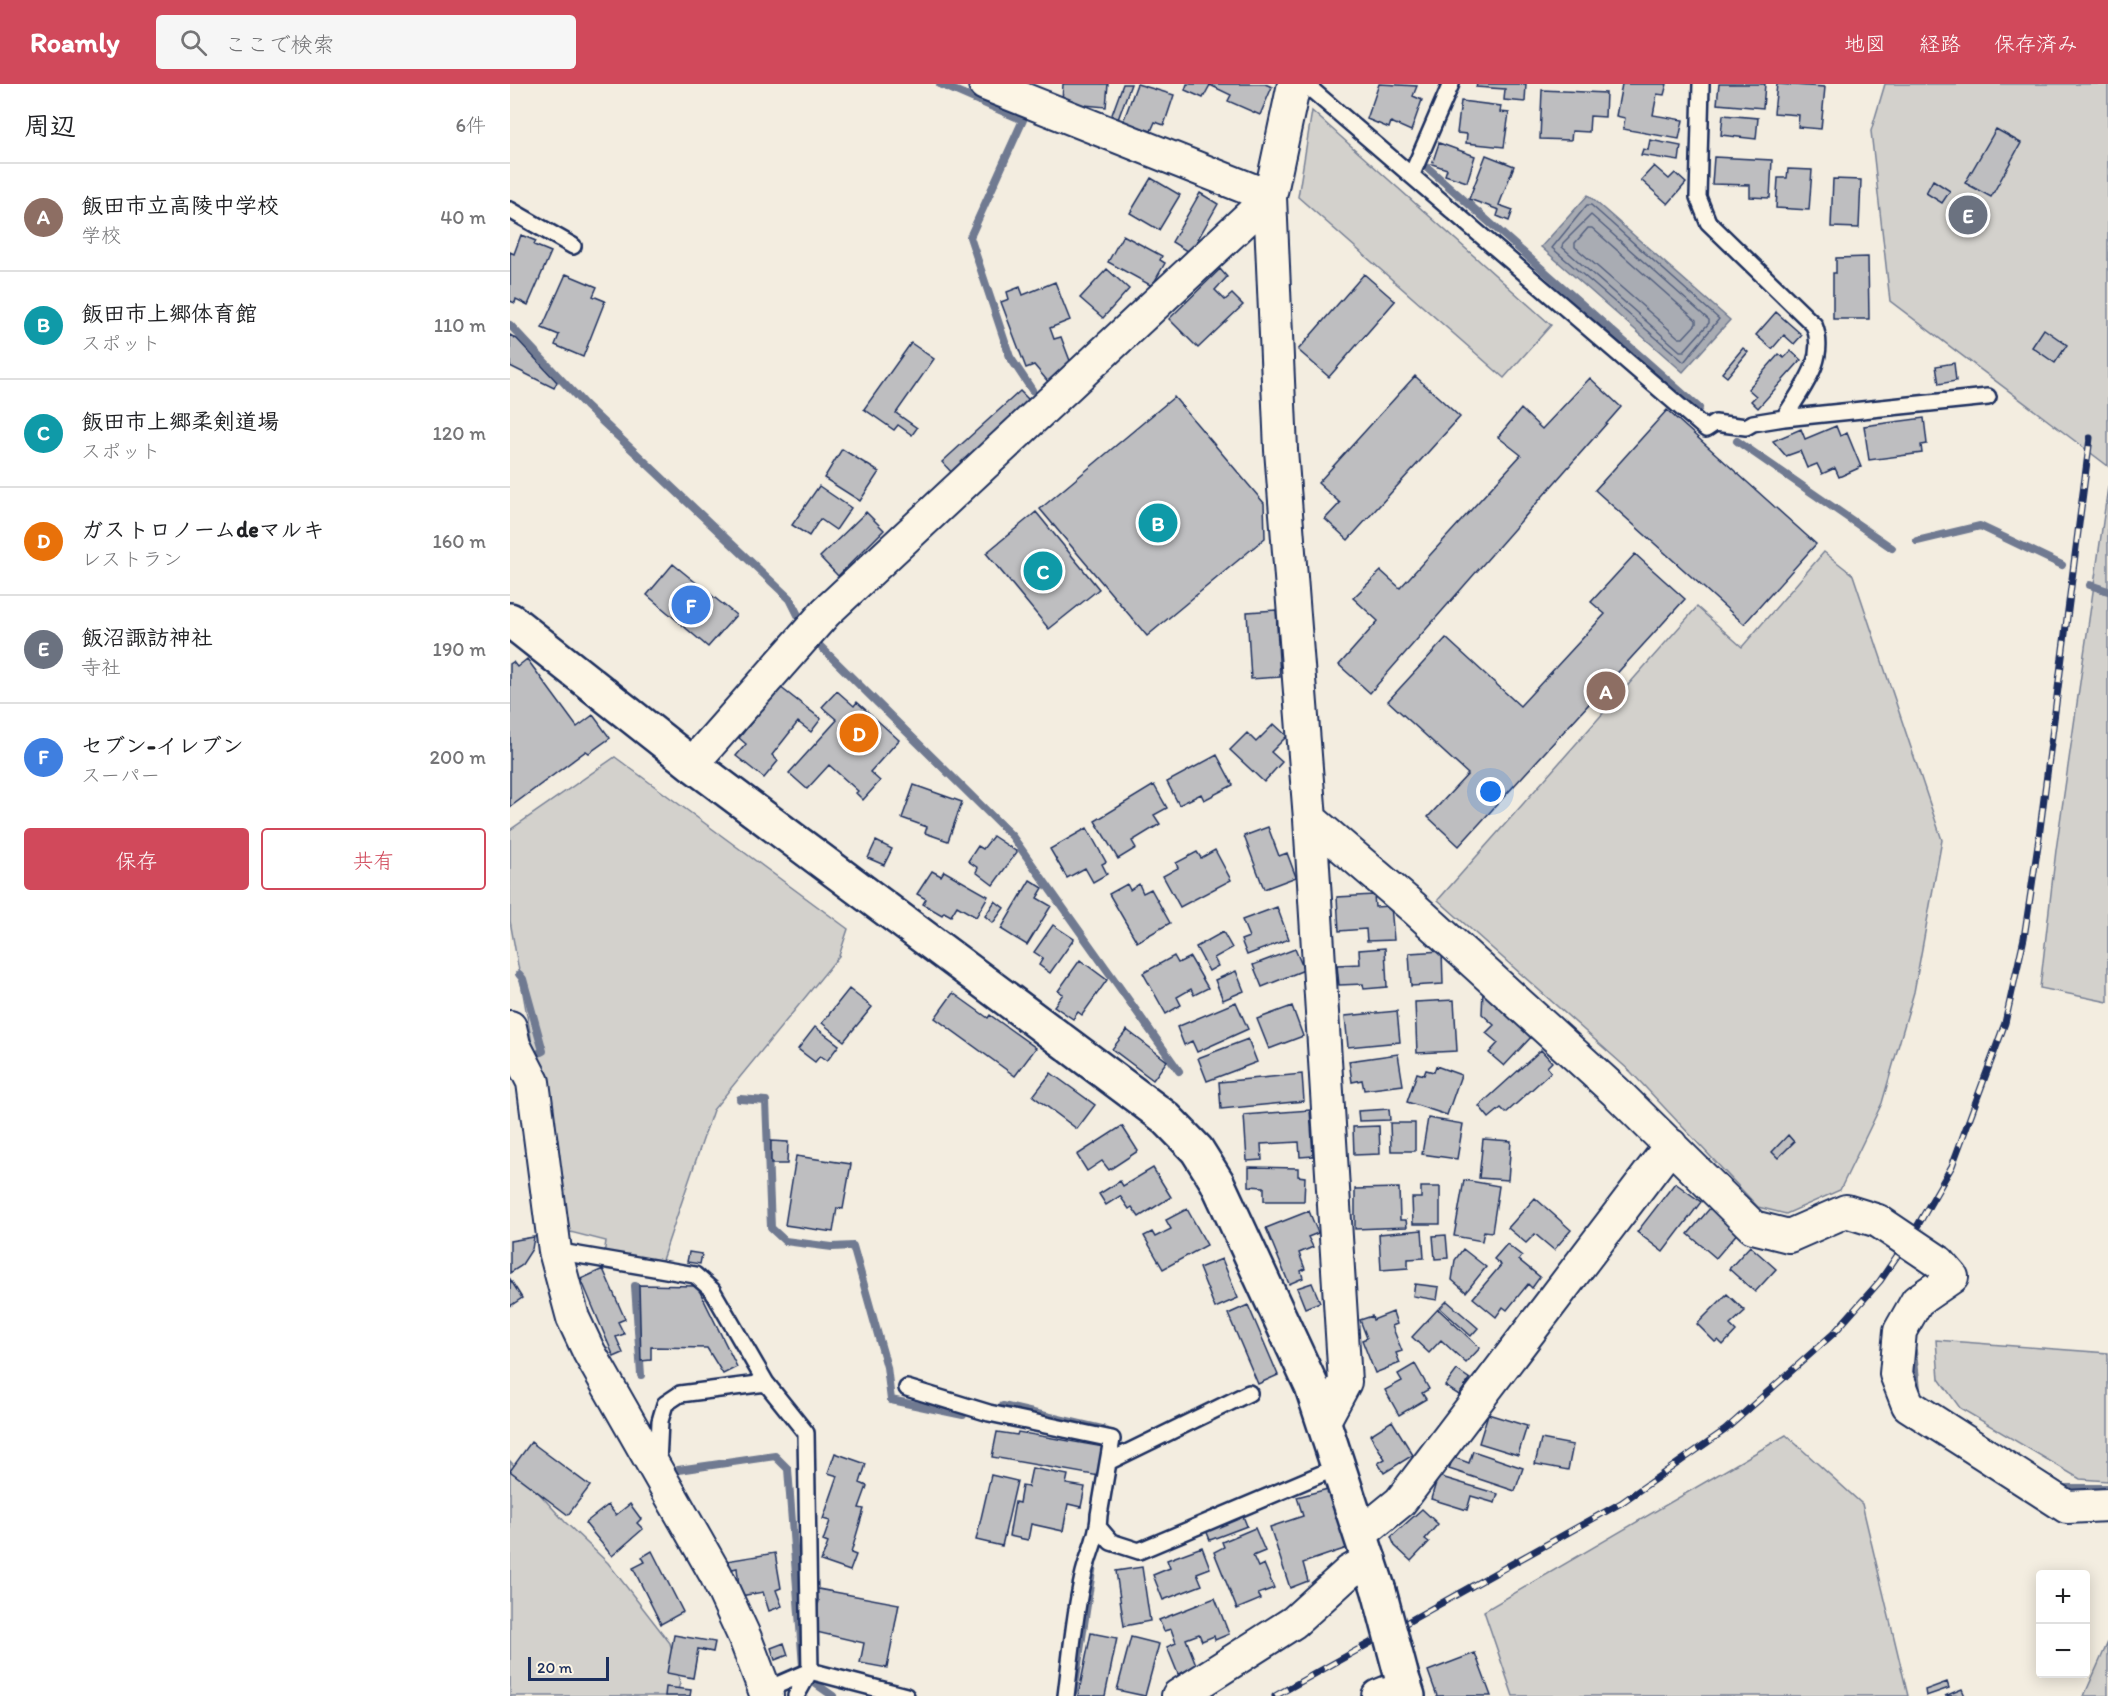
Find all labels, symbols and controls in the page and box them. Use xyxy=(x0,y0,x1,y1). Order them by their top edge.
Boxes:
search box xyxy=(156,15,576,69)
text: Roamly xyxy=(30,25,120,59)
icon: search xyxy=(177,26,210,59)
text: ここで検索 xyxy=(225,31,335,58)
text: 地図 xyxy=(1844,31,1886,56)
text: 経路 xyxy=(1919,31,1961,56)
text: 保存済み xyxy=(1994,31,2078,56)
text: 周辺 xyxy=(24,110,76,142)
text: 6件 xyxy=(455,113,486,137)
text: 飯田市立高陵中学校 xyxy=(81,192,279,219)
pin: E xyxy=(1948,192,1988,238)
text: A xyxy=(37,205,50,229)
text: 40 m xyxy=(440,205,486,229)
text: 学校 xyxy=(81,223,121,247)
text: 飯田市上郷体育館 xyxy=(81,300,257,327)
text: B xyxy=(37,313,50,337)
text: 110 m xyxy=(434,313,486,337)
text: スポット xyxy=(81,331,161,355)
text: 飯田市上郷柔剣道場 xyxy=(81,408,279,435)
text: C xyxy=(37,421,50,445)
text: 120 m xyxy=(433,421,486,445)
text: スポット xyxy=(81,439,161,463)
pin: B xyxy=(1138,500,1178,546)
text: ガストロノームdeマルキ xyxy=(81,516,324,543)
text: D xyxy=(37,529,50,553)
text: 160 m xyxy=(433,529,486,553)
text: レストラン xyxy=(81,547,183,571)
pin: C xyxy=(1024,548,1062,594)
pin: F xyxy=(672,582,711,628)
text: 飯沼諏訪神社 xyxy=(81,624,213,651)
text: E xyxy=(38,637,49,661)
text: 190 m xyxy=(433,637,486,661)
text: 寺社 xyxy=(81,655,121,679)
pin: A xyxy=(1586,668,1626,714)
pin: D xyxy=(840,710,878,756)
text: セブン-イレブン xyxy=(81,732,244,759)
text: F xyxy=(38,745,49,769)
text: 200 m xyxy=(430,745,486,769)
text: スーパー xyxy=(81,763,160,787)
your location xyxy=(1476,777,1505,806)
button: 保存 xyxy=(24,828,249,890)
button: 共有 xyxy=(261,828,486,890)
map controls xyxy=(2036,1570,2090,1678)
button: + xyxy=(2036,1570,2090,1624)
button: − xyxy=(2036,1624,2090,1678)
scale bar xyxy=(528,1654,609,1682)
text: 20 m xyxy=(537,1658,572,1677)

